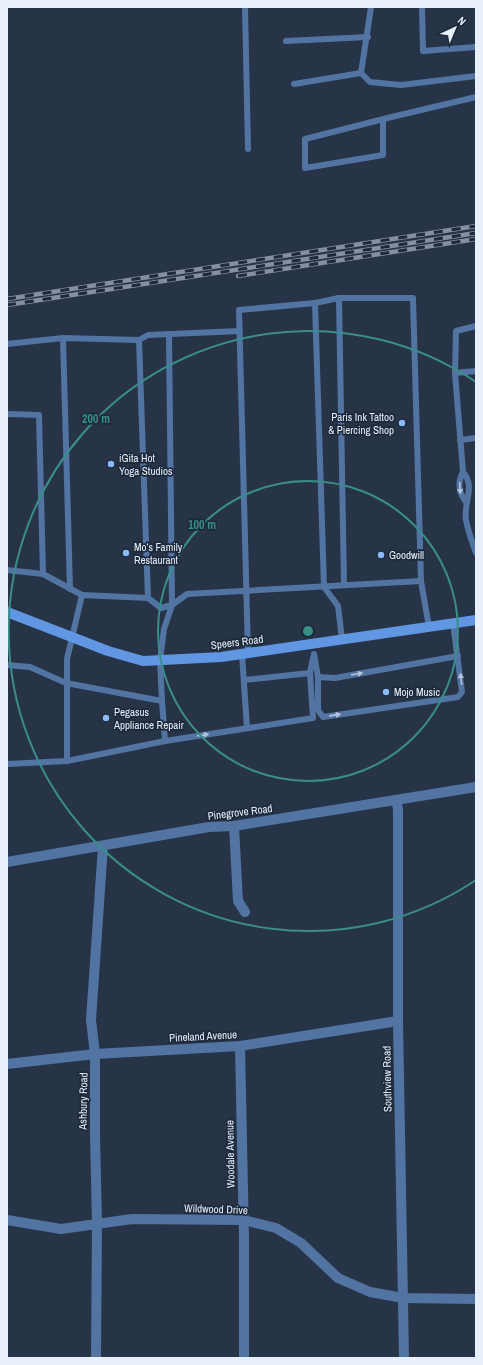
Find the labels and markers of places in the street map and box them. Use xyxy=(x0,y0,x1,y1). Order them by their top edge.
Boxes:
place label: Paris Ink Tattoo & Piercing Shop xyxy=(328,410,394,437)
marker: Paris Ink Tattoo & Piercing Shop xyxy=(397,418,407,428)
place label: iGita Hot Yoga Studios xyxy=(119,451,173,478)
marker: iGita Hot Yoga Studios xyxy=(106,459,116,469)
place label: Mo‘s Family Restaurant xyxy=(134,540,183,567)
marker: Mo‘s Family Restaurant xyxy=(121,548,131,558)
place label: Goodwill xyxy=(389,548,424,562)
marker: Goodwill xyxy=(376,550,386,560)
centre of rings xyxy=(301,624,315,638)
place label: Mojo Music xyxy=(394,685,441,699)
marker: Mojo Music xyxy=(381,687,391,697)
place label: Pegasus Appliance Repair xyxy=(113,705,184,732)
marker: Pegasus Appliance Repair xyxy=(101,713,111,723)

